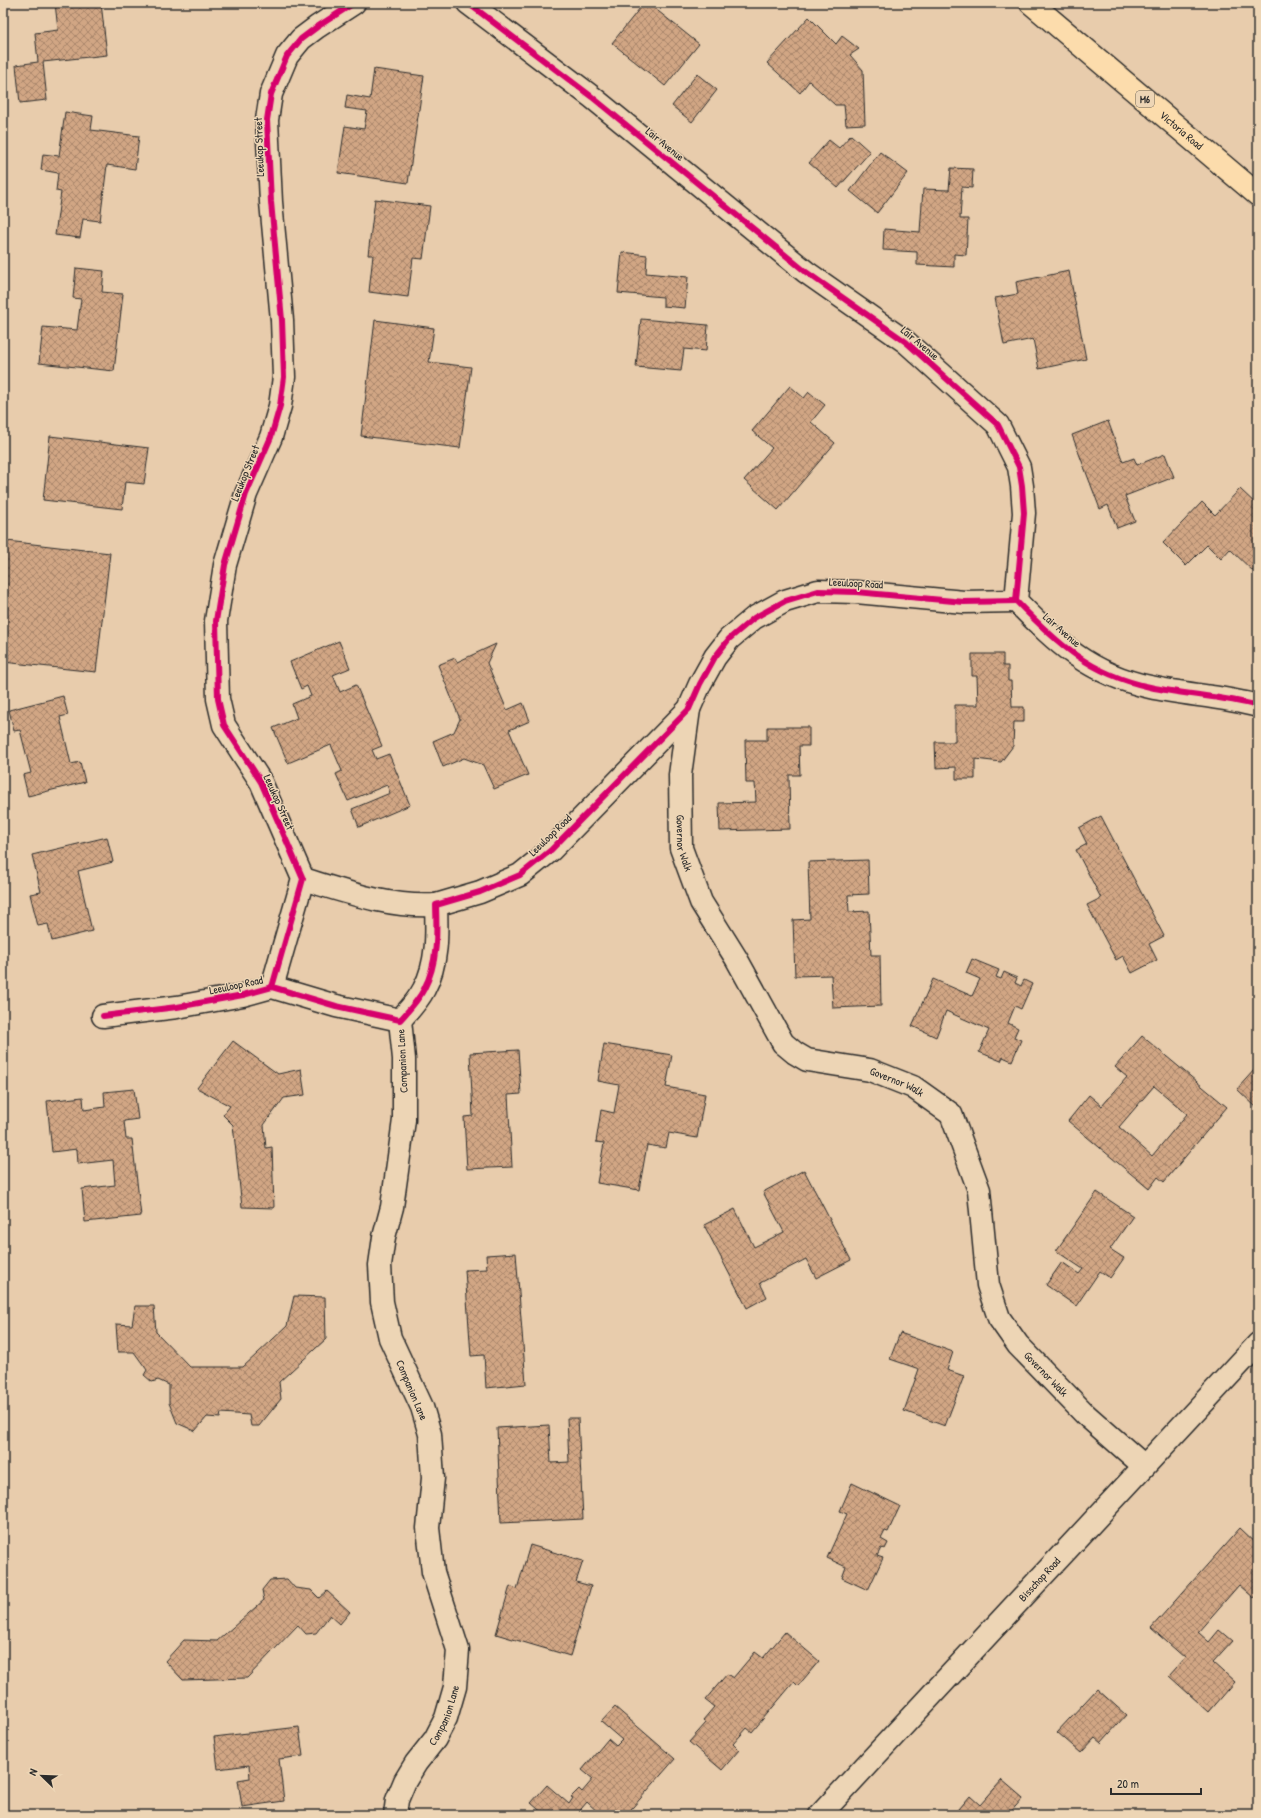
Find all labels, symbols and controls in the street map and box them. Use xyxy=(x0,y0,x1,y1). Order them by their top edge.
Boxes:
road number: M6 xyxy=(1136,91,1154,107)
street label: Victoria Road xyxy=(1157,108,1207,153)
street label: Leeukop Street xyxy=(251,117,267,177)
street label: Lair Avenue xyxy=(643,124,688,164)
street label: Lair Avenue xyxy=(898,323,942,363)
street label: Leeukop Street xyxy=(227,443,263,503)
street label: Leeuloop Road xyxy=(829,575,884,591)
street label: Lair Avenue xyxy=(1040,610,1084,651)
street label: Leeukop Street xyxy=(261,772,297,832)
street label: Leeuloop Road xyxy=(526,811,575,859)
street label: Governor Walk xyxy=(674,815,696,873)
street label: Leeuloop Road xyxy=(208,972,265,997)
street label: Companion Lane xyxy=(393,1028,411,1093)
street label: Governor Walk xyxy=(868,1064,927,1100)
street label: Governor Walk xyxy=(1021,1348,1071,1400)
street label: Companion Lane xyxy=(393,1358,431,1423)
street label: Bisschop Road xyxy=(1015,1554,1064,1604)
street label: Companion Lane xyxy=(425,1683,462,1748)
north arrow xyxy=(22,1756,62,1796)
text: N xyxy=(25,1767,40,1778)
scale bar xyxy=(1111,1770,1201,1796)
text: 20 m xyxy=(1117,1775,1139,1792)

